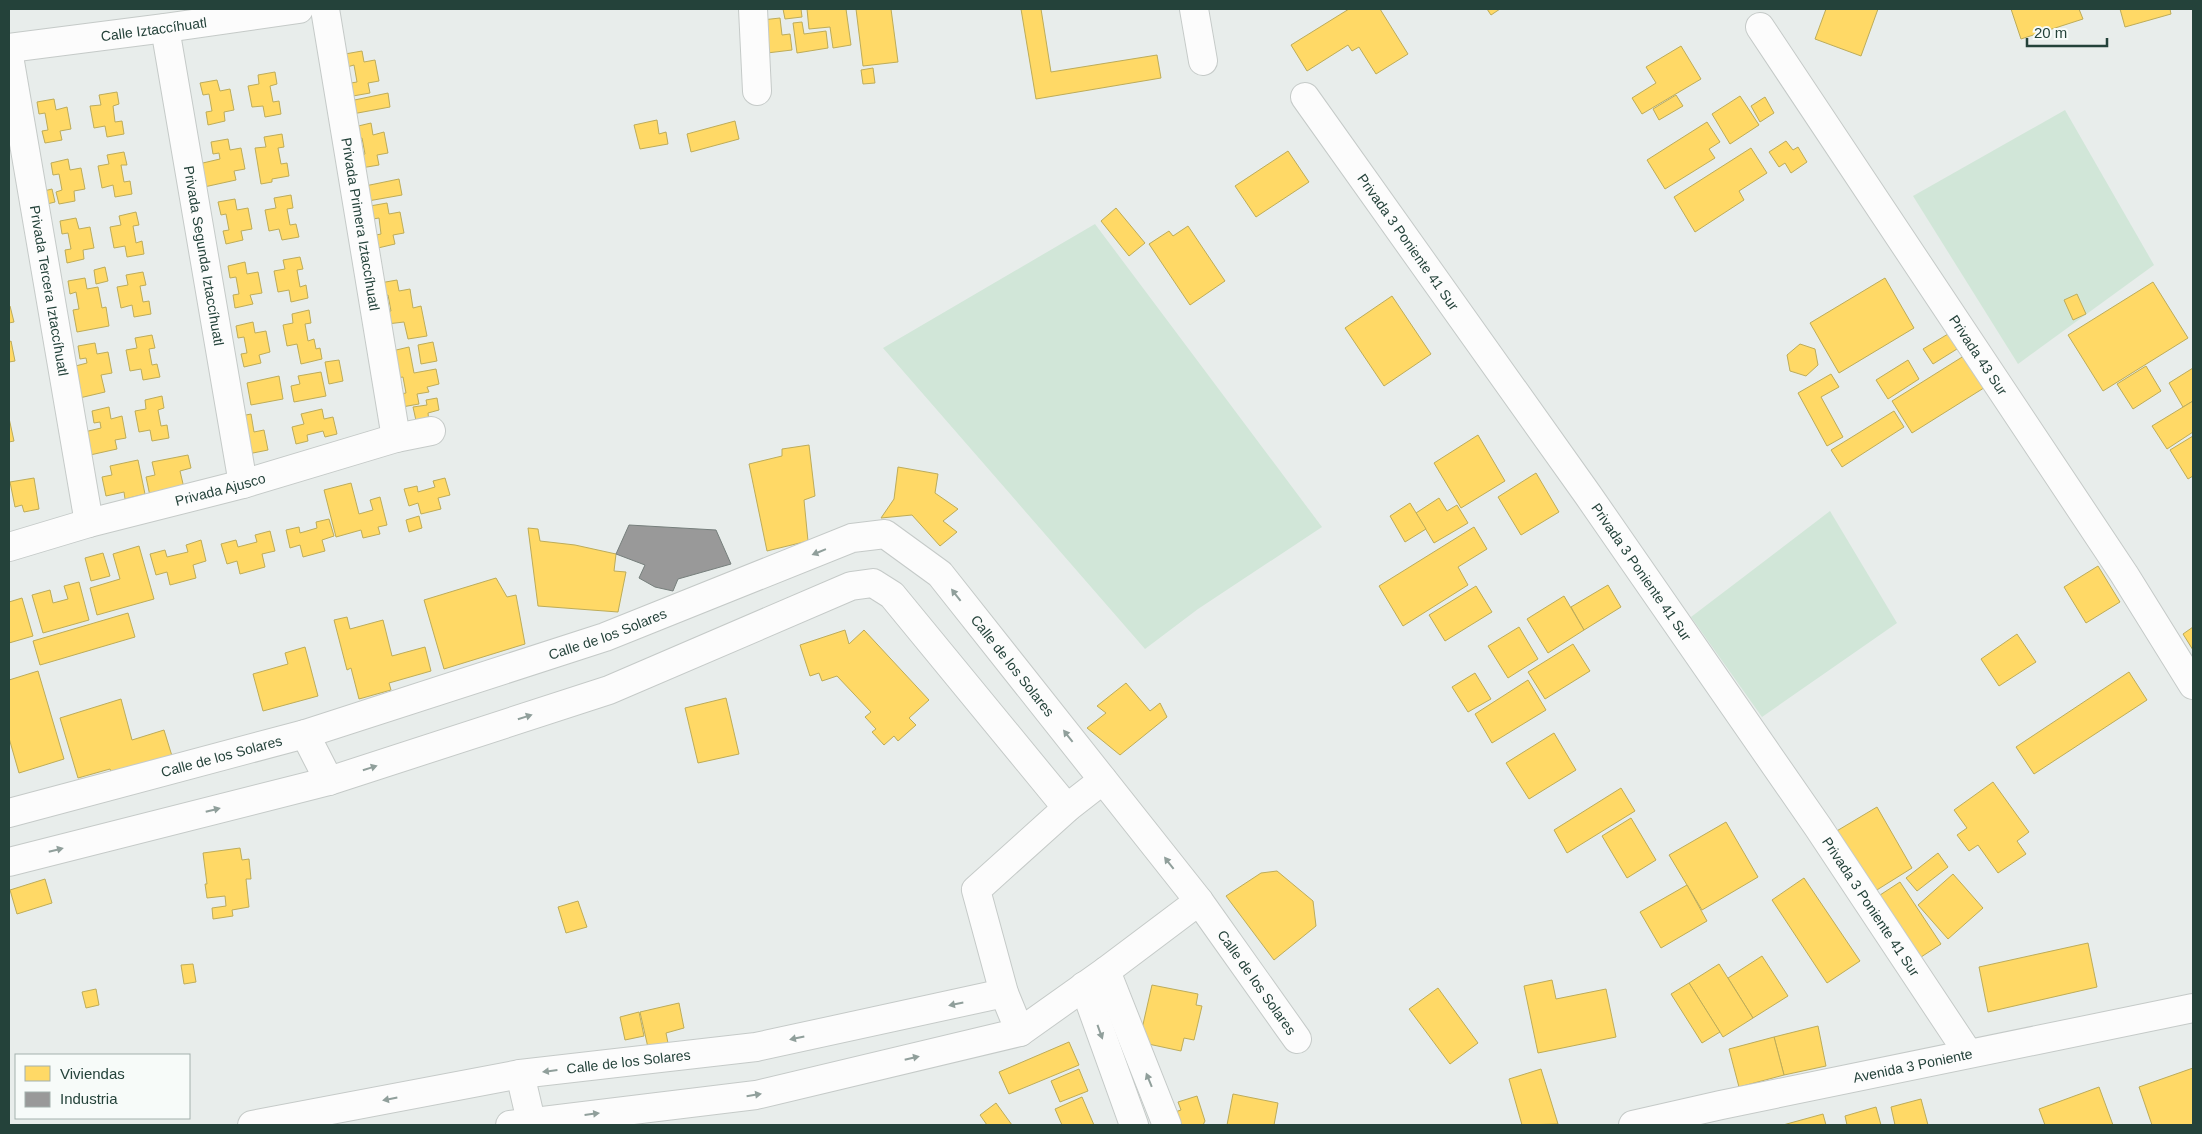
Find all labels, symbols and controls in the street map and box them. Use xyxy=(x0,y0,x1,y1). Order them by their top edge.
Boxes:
street label: Calle Iztaccíhuatl xyxy=(100,14,208,44)
scale bar xyxy=(2027,15,2107,47)
text: 20 m xyxy=(2034,24,2067,41)
street label: Privada Primera Iztaccíhuatl xyxy=(338,136,383,312)
street label: Privada Segunda Iztaccíhuatl xyxy=(181,164,227,347)
street label: Privada 3 Poniente 41 Sur xyxy=(1354,171,1462,314)
street label: Privada Tercera Iztaccíhuatl xyxy=(27,204,72,377)
street label: Privada 43 Sur xyxy=(1946,312,2011,398)
street label: Privada Ajusco xyxy=(173,470,268,509)
street label: Privada 3 Poniente 41 Sur xyxy=(1588,500,1695,644)
one-way arrow xyxy=(812,548,826,556)
one-way arrow xyxy=(951,588,961,601)
street label: Calle de los Solares xyxy=(546,605,669,663)
street label: Calle de los Solares xyxy=(968,612,1058,720)
one-way arrow xyxy=(517,713,532,720)
one-way arrow xyxy=(1062,729,1073,742)
street label: Calle de los Solares xyxy=(159,732,284,780)
one-way arrow xyxy=(363,763,378,771)
one-way arrow xyxy=(206,806,221,814)
street label: Privada 3 Poniente 41 Sur xyxy=(1819,834,1923,980)
one-way arrow xyxy=(48,846,63,854)
one-way arrow xyxy=(1163,857,1174,870)
street label: Calle de los Solares xyxy=(1214,927,1299,1038)
one-way arrow xyxy=(949,1000,964,1008)
one-way arrow xyxy=(1097,1025,1104,1040)
one-way arrow xyxy=(790,1034,805,1042)
street label: Avenida 3 Poniente xyxy=(1852,1046,1974,1086)
street label: Calle de los Solares xyxy=(566,1047,691,1077)
legend xyxy=(15,1054,190,1119)
one-way arrow xyxy=(904,1054,920,1062)
text: Viviendas xyxy=(60,1065,125,1082)
one-way arrow xyxy=(541,1067,557,1075)
one-way arrow xyxy=(1145,1072,1153,1087)
text: Industria xyxy=(60,1090,118,1107)
one-way arrow xyxy=(746,1090,762,1098)
one-way arrow xyxy=(382,1095,397,1103)
one-way arrow xyxy=(585,1110,601,1118)

